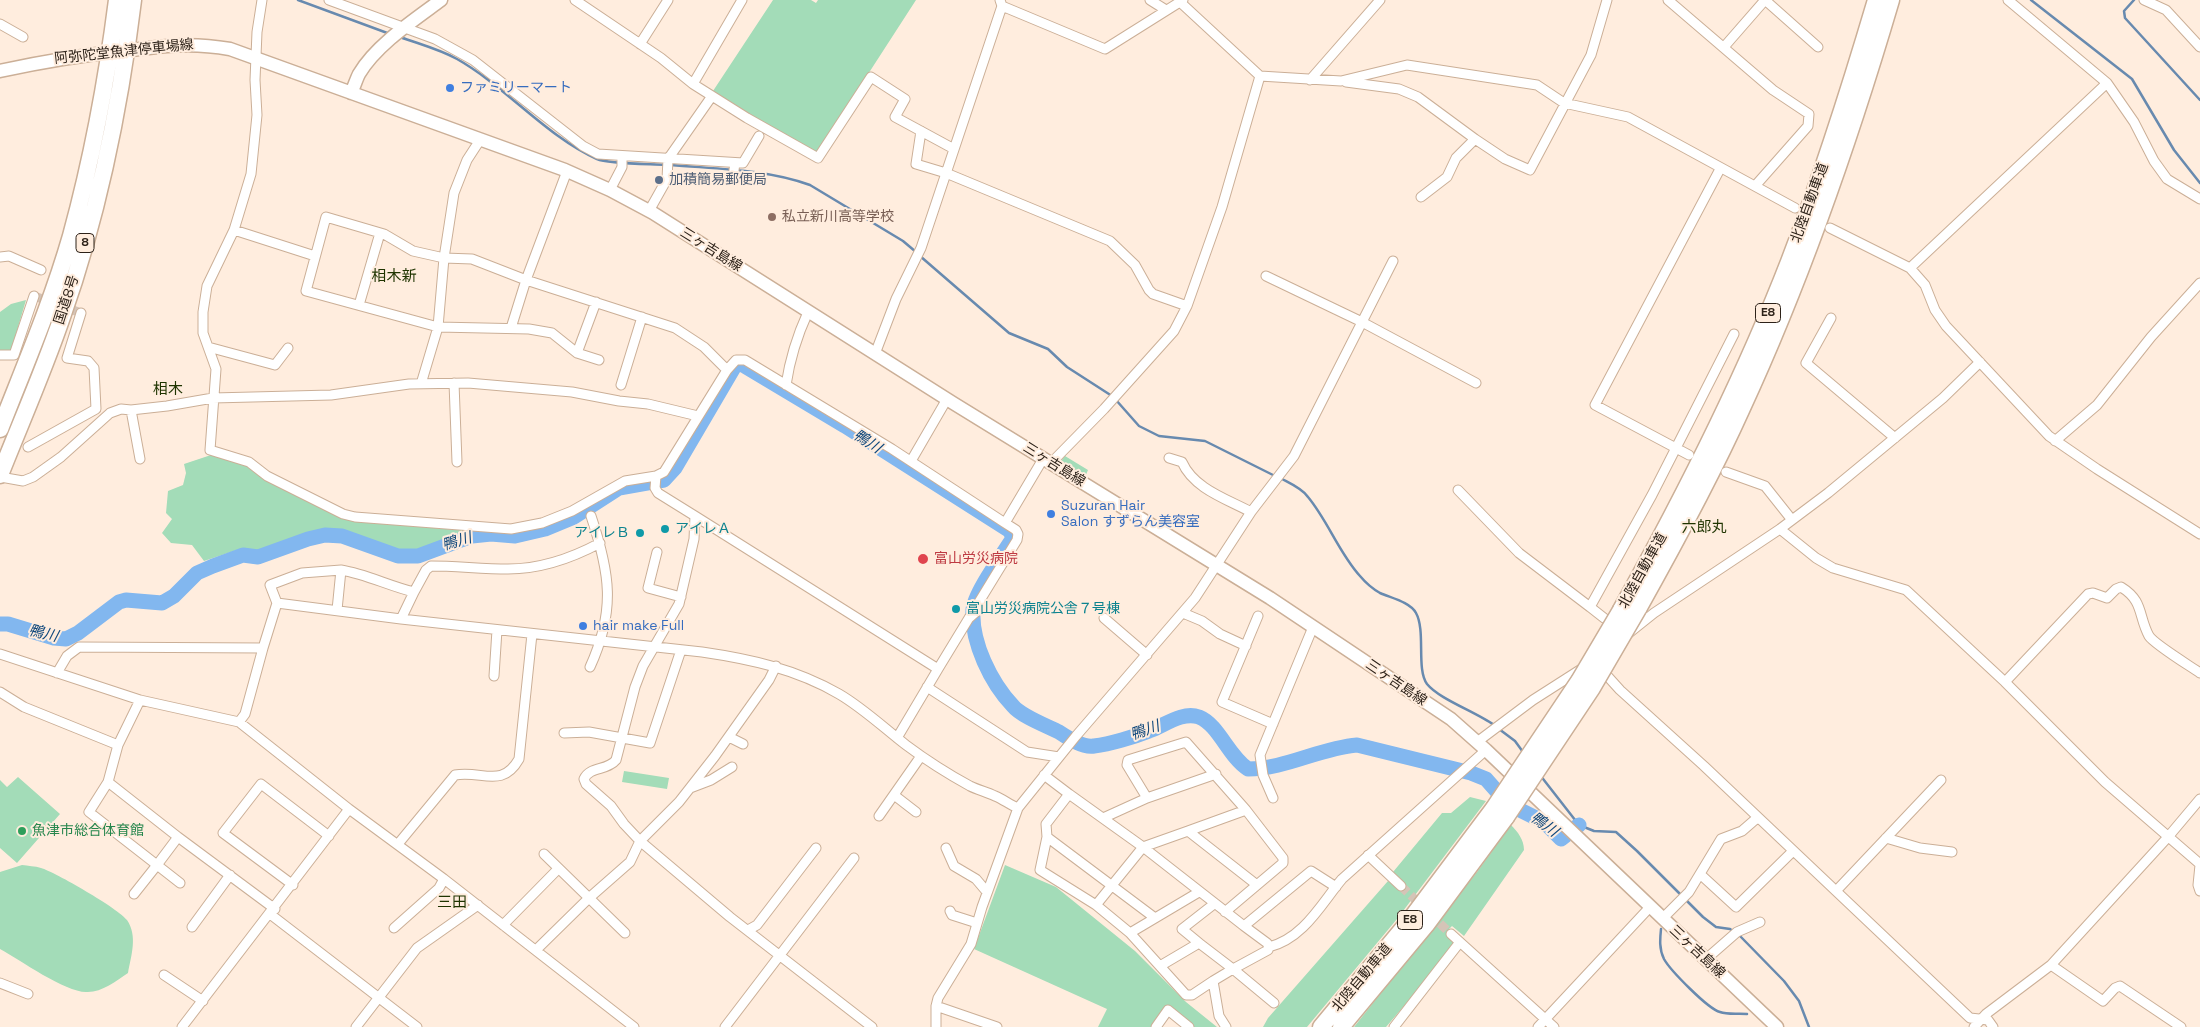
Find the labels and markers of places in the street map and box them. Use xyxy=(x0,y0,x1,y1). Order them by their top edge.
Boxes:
place label: ファミリーマート xyxy=(460,80,572,96)
marker: ファミリーマート xyxy=(444,82,456,94)
place label: 加積簡易郵便局 xyxy=(669,172,767,188)
marker: 加積簡易郵便局 xyxy=(653,174,665,186)
place label: 私立新川高等学校 xyxy=(782,209,894,225)
marker: 私立新川高等学校 xyxy=(766,211,778,223)
place label: Suzuran Hair Salon すずらん美容室 xyxy=(1061,498,1200,530)
marker: Suzuran Hair Salon すずらん美容室 xyxy=(1045,508,1057,520)
place label: アイレＡ xyxy=(675,521,731,537)
marker: アイレＡ xyxy=(659,523,671,535)
place label: アイレＢ xyxy=(574,525,630,541)
marker: アイレＢ xyxy=(634,527,646,539)
place label: 富山労災病院 xyxy=(934,551,1018,567)
marker: 富山労災病院 xyxy=(916,552,930,566)
place label: 富山労災病院公舎７号棟 xyxy=(966,601,1120,617)
marker: 富山労災病院公舎７号棟 xyxy=(950,603,962,615)
place label: hair make Full xyxy=(593,618,684,634)
marker: hair make Full xyxy=(577,620,589,632)
place label: 魚津市総合体育館 xyxy=(32,823,144,839)
marker: 魚津市総合体育館 xyxy=(16,825,28,837)

